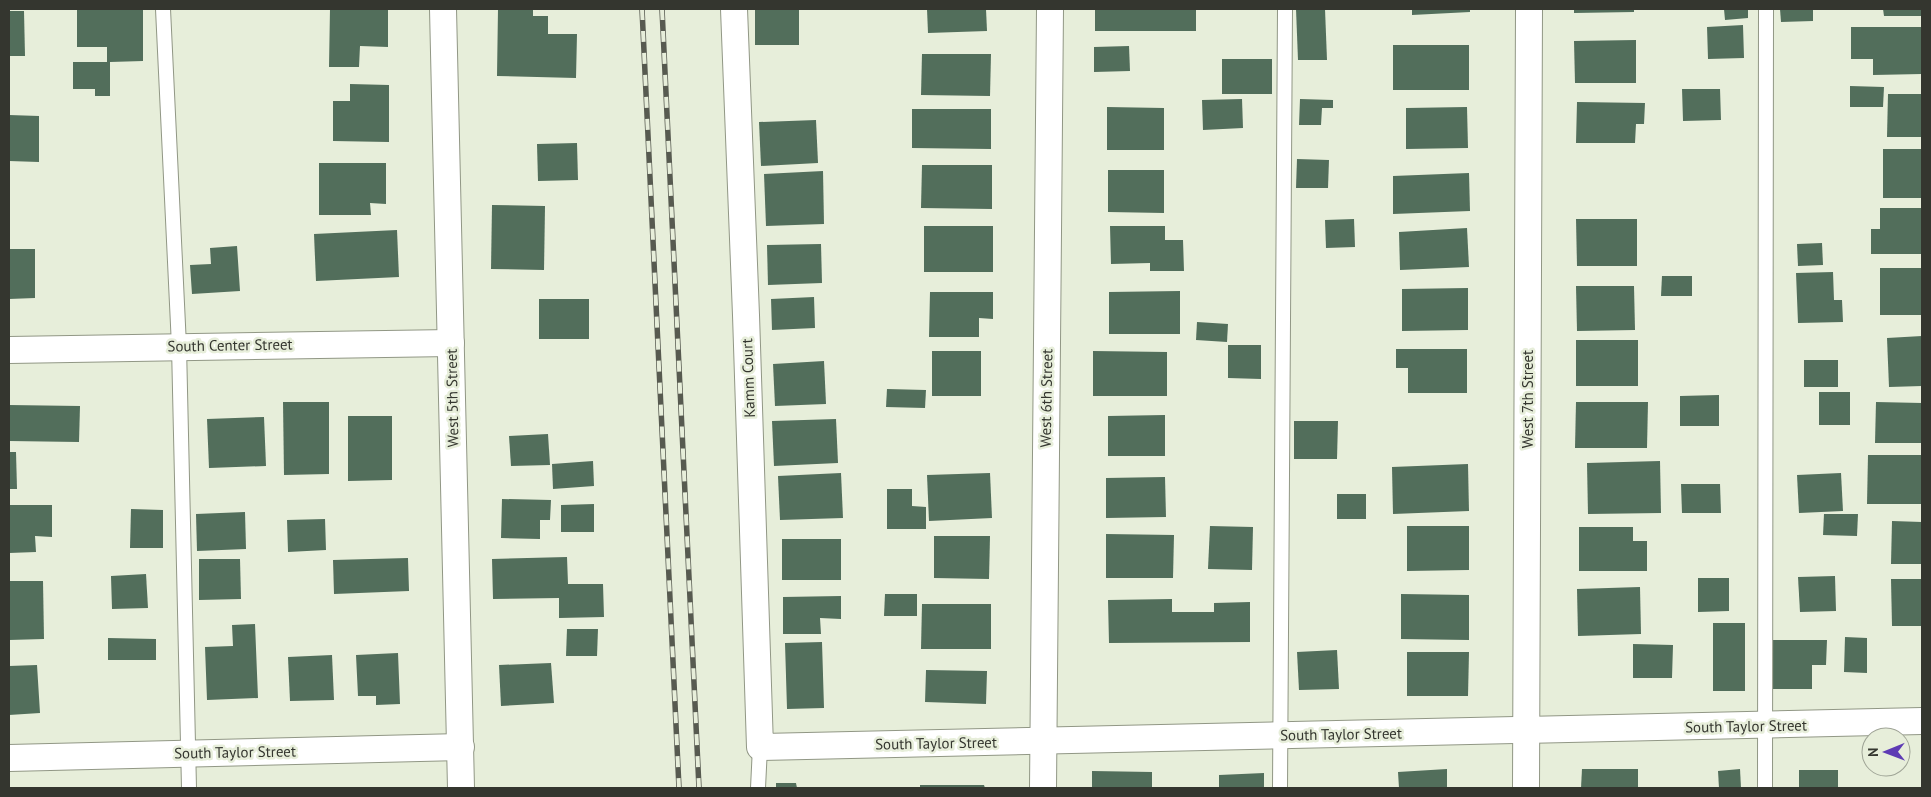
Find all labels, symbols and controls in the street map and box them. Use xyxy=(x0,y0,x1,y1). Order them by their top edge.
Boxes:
street label: South Center Street xyxy=(167,334,293,356)
street label: Kamm Court xyxy=(737,338,759,418)
street label: West 5th Street xyxy=(442,349,462,447)
street label: West 6th Street xyxy=(1036,349,1056,447)
street label: West 7th Street xyxy=(1518,350,1537,448)
street label: South Taylor Street xyxy=(1685,715,1807,737)
street label: South Taylor Street xyxy=(1280,723,1402,745)
north arrow xyxy=(1861,727,1911,777)
street label: South Taylor Street xyxy=(875,732,997,754)
street label: South Taylor Street xyxy=(174,741,296,763)
text: N xyxy=(1864,747,1882,757)

